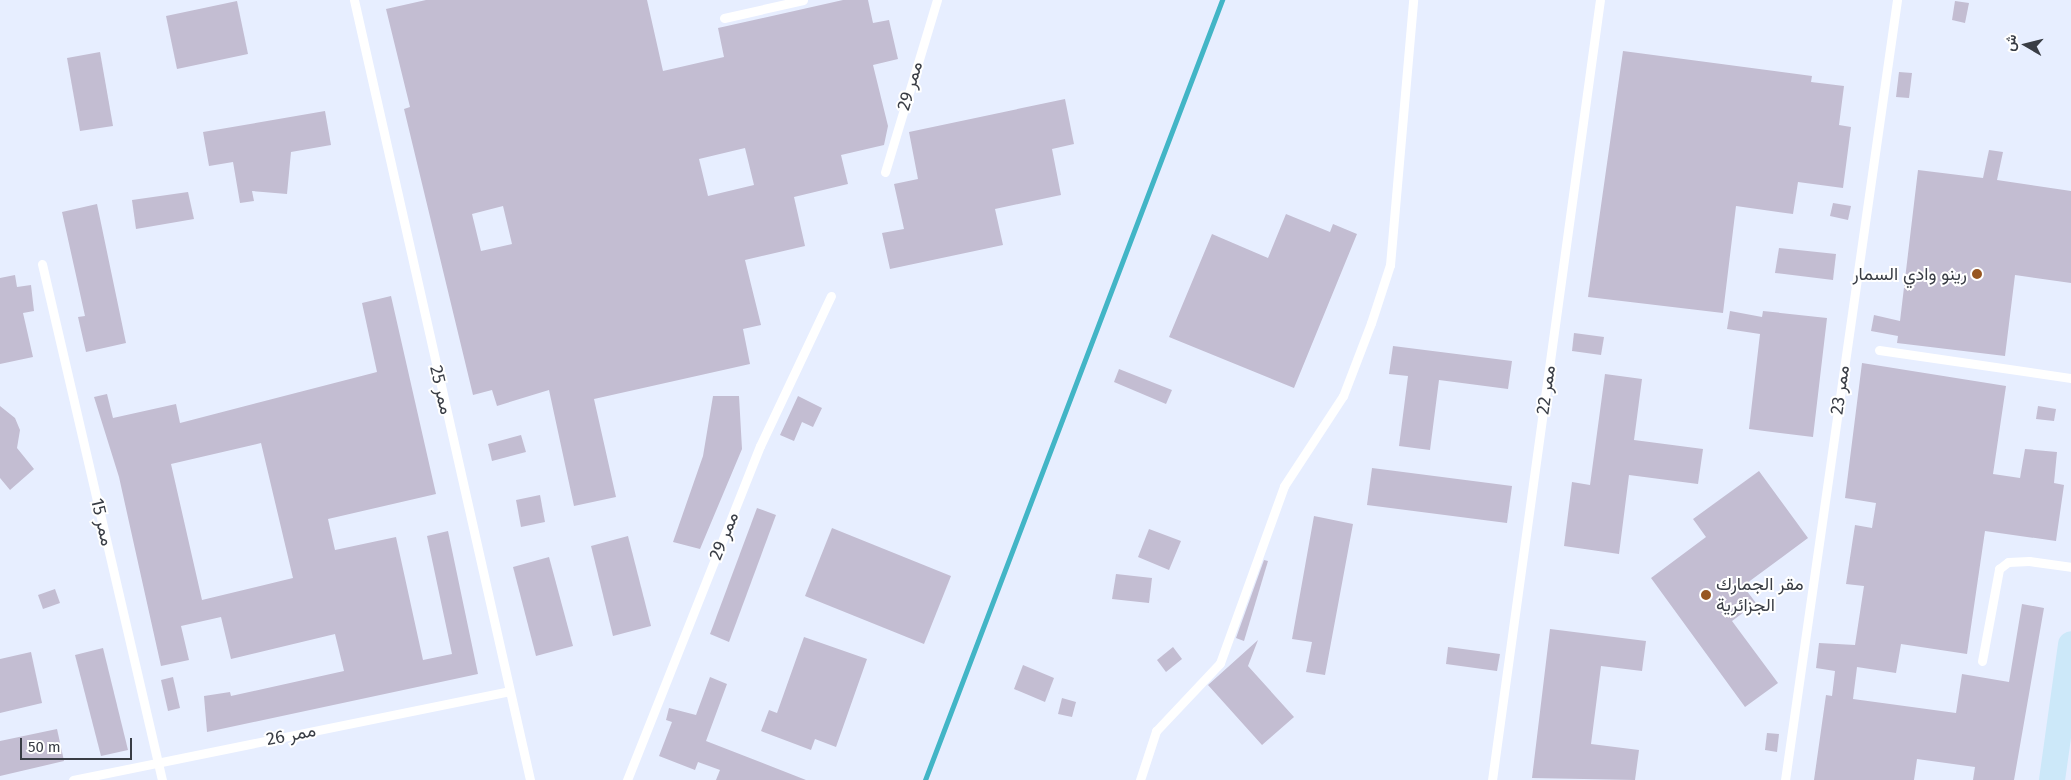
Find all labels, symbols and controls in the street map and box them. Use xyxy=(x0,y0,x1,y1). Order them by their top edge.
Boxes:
north arrow xyxy=(2001,20,2051,70)
text: ش xyxy=(2001,33,2020,52)
street label: ممر 29 xyxy=(893,59,927,113)
place label: رينو وادي السمار xyxy=(1852,263,1967,285)
marker: رينو وادي السمار xyxy=(1971,268,1983,280)
street label: ممر 25 xyxy=(425,363,457,417)
street label: ممر 22 xyxy=(1532,364,1560,416)
street label: ممر 23 xyxy=(1826,364,1854,416)
street label: ممر 15 xyxy=(86,496,118,548)
street label: ممر 29 xyxy=(705,509,743,563)
place label: مقر الجمارك الجزائرية xyxy=(1716,574,1804,616)
marker: مقر الجمارك الجزائرية xyxy=(1700,589,1712,601)
street label: ممر 26 xyxy=(264,720,318,750)
scale bar xyxy=(22,728,135,760)
text: 50 m xyxy=(28,738,61,756)

